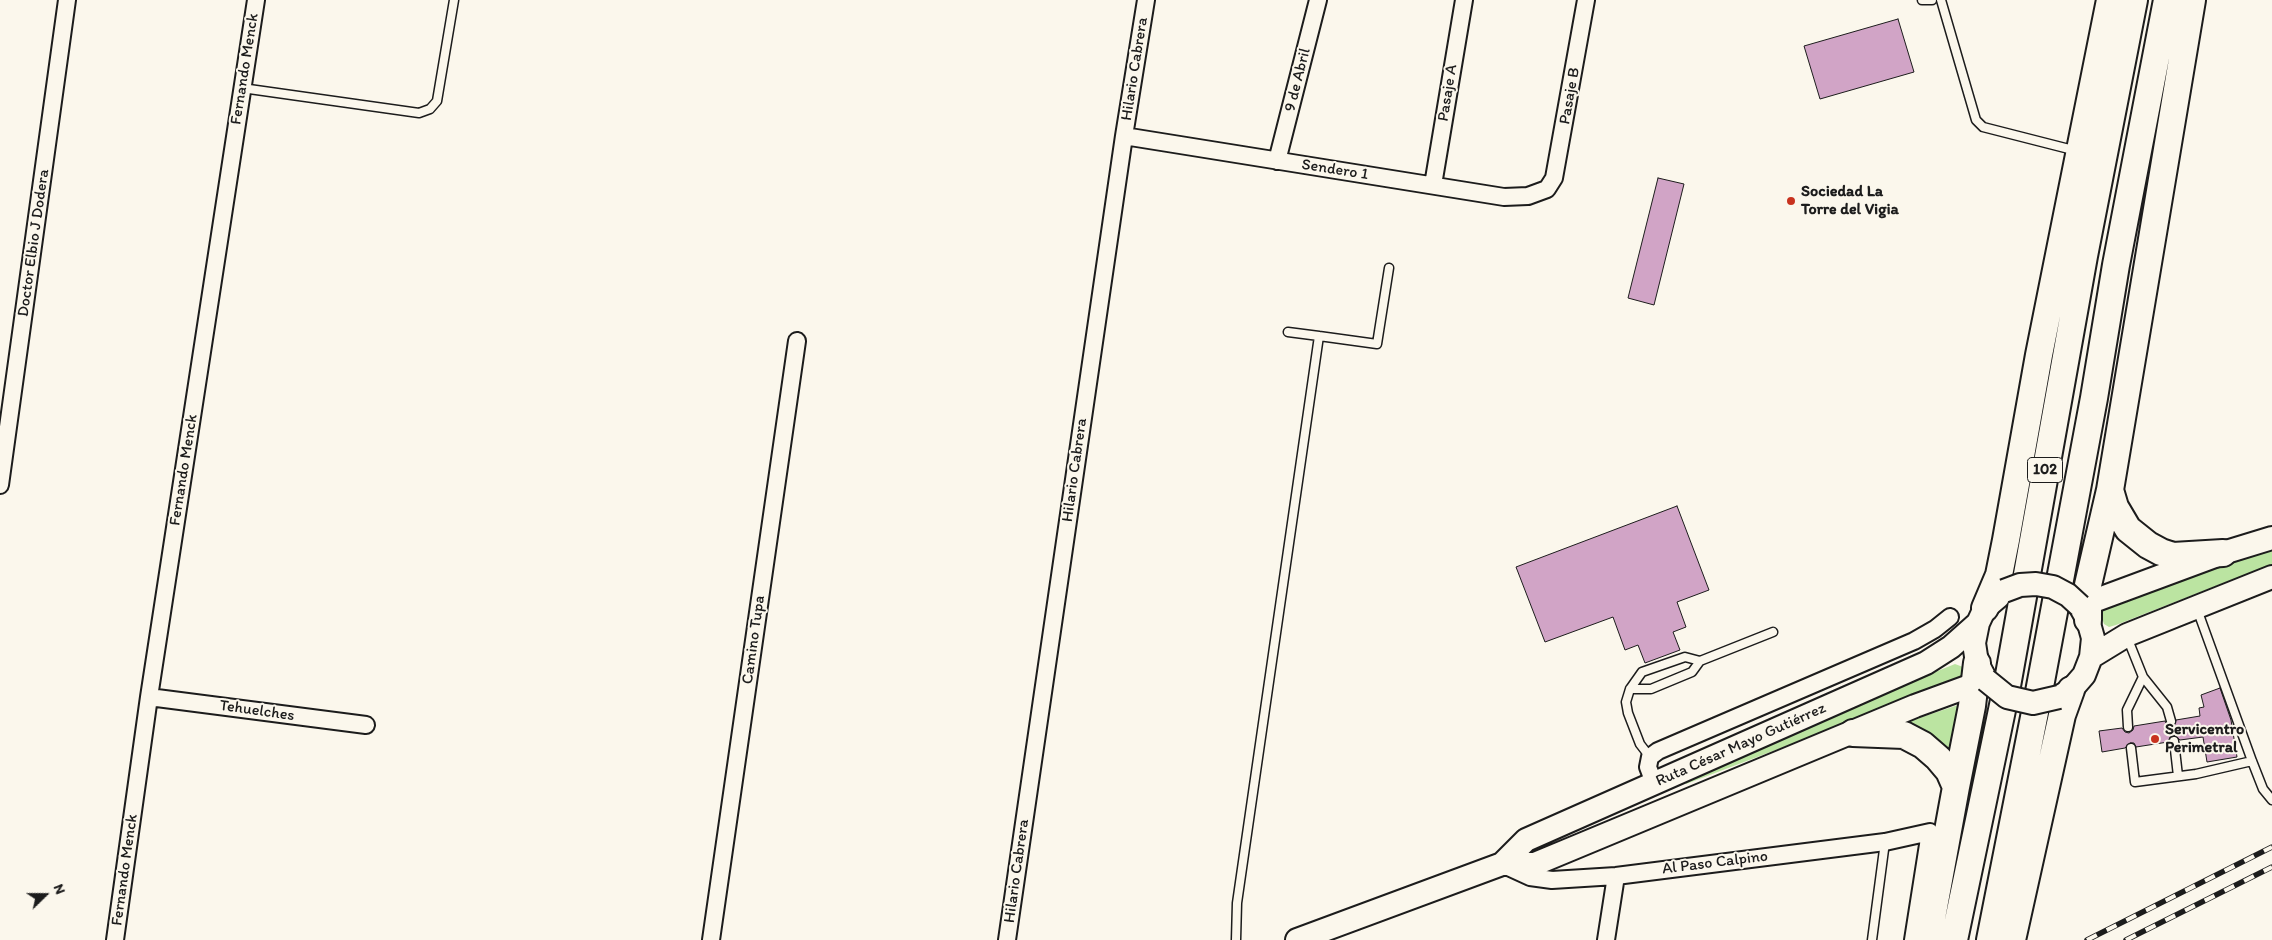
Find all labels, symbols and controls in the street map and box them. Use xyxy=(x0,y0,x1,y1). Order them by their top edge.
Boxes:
street label: Fernando Menck xyxy=(227,12,263,126)
street label: Hilario Cabrera xyxy=(1117,16,1153,122)
street label: 9 de Abril xyxy=(1281,46,1315,114)
street label: Pasaje A xyxy=(1434,63,1462,123)
street label: Pasaje B xyxy=(1556,66,1584,126)
street label: Sendero 1 xyxy=(1300,155,1370,185)
street label: Doctor Elbio J Dodera xyxy=(14,168,54,318)
place label: Sociedad La Torre del Vigia xyxy=(1801,182,1899,220)
marker: Sociedad La Torre del Vigia xyxy=(1785,195,1797,207)
street label: Fernando Menck xyxy=(166,413,202,527)
street label: Hilario Cabrera xyxy=(1058,417,1092,523)
road number: 102 xyxy=(2028,458,2062,482)
street label: Camino Tupa xyxy=(738,594,770,686)
street label: Tehuelches xyxy=(218,696,296,726)
street label: Ruta César Mayo Gutiérrez xyxy=(1653,699,1829,791)
place label: Servicentro Perimetral xyxy=(2165,720,2244,758)
marker: Servicentro Perimetral xyxy=(2149,733,2161,745)
street label: Fernando Menck xyxy=(108,813,142,927)
street label: Hilario Cabrera xyxy=(1000,818,1034,924)
street label: Al Paso Calpino xyxy=(1661,847,1769,879)
north arrow xyxy=(20,870,70,920)
text: N xyxy=(50,882,69,897)

